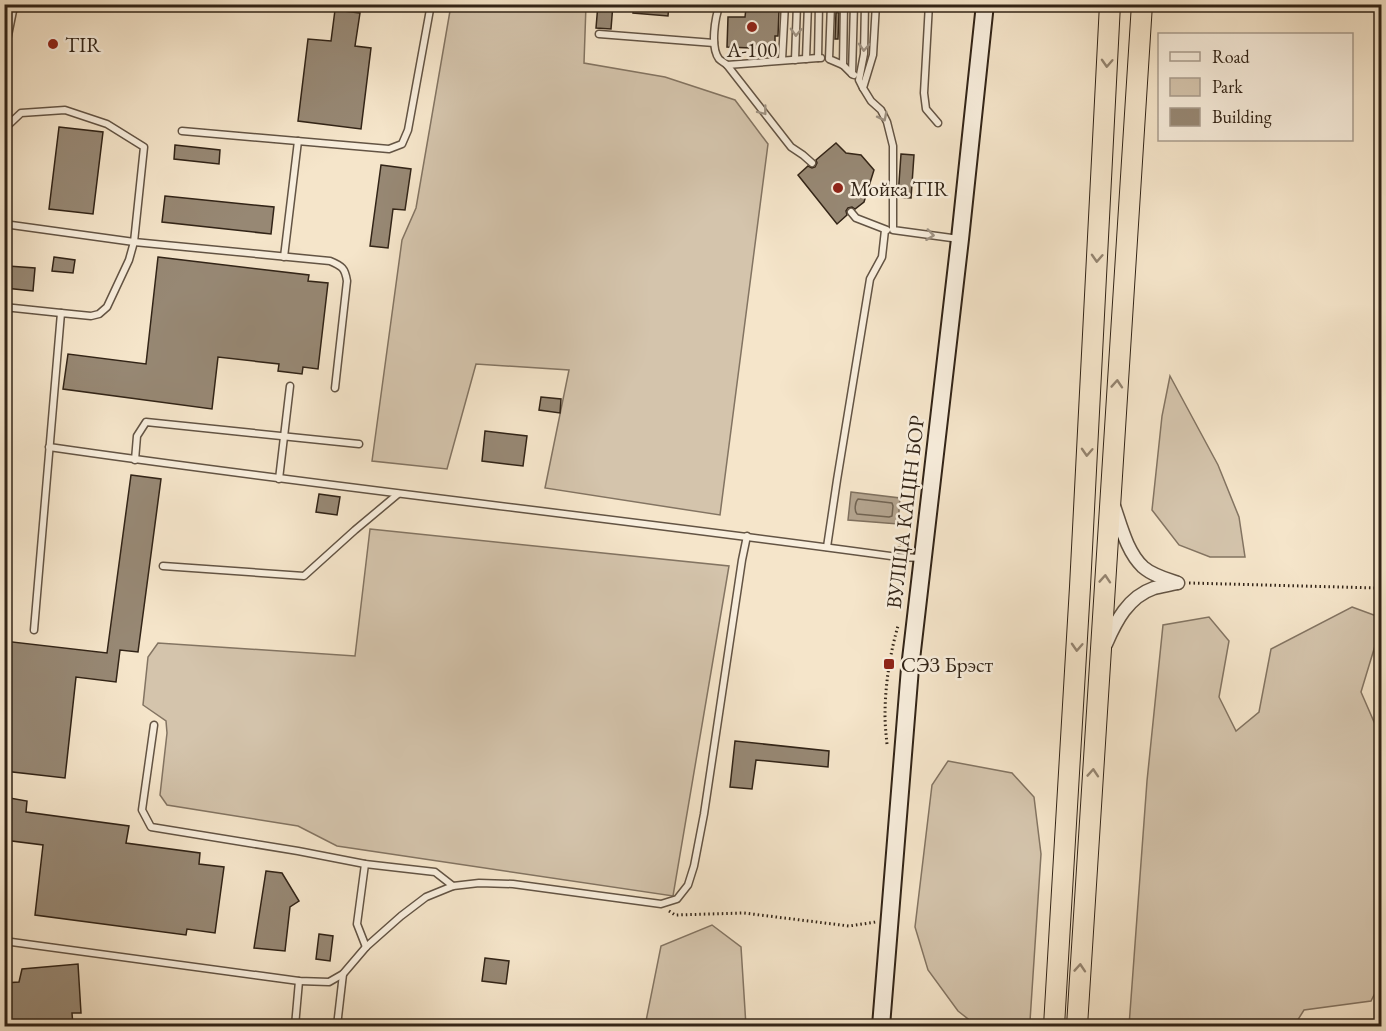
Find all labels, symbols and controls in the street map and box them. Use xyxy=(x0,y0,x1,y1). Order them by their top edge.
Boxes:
marker: А-100 xyxy=(745,20,759,34)
one-way arrow xyxy=(789,28,802,37)
place label: TIR xyxy=(65,31,102,58)
legend xyxy=(1158,33,1353,141)
place label: А-100 xyxy=(726,36,777,63)
marker: TIR xyxy=(46,37,60,51)
one-way arrow xyxy=(857,42,870,51)
text: Road xyxy=(1212,45,1251,68)
one-way arrow xyxy=(1101,58,1114,67)
text: Park xyxy=(1212,75,1243,98)
one-way arrow xyxy=(756,104,767,115)
text: Building xyxy=(1212,105,1272,128)
one-way arrow xyxy=(876,111,888,122)
place label: Мойка TIR xyxy=(850,175,949,202)
marker: Мойка TIR xyxy=(831,181,845,195)
one-way arrow xyxy=(926,228,935,240)
one-way arrow xyxy=(1091,253,1104,262)
one-way arrow xyxy=(1110,380,1123,389)
street label: ВУЛІЦА КАЦІН БОР xyxy=(880,414,930,610)
one-way arrow xyxy=(1081,448,1094,457)
one-way arrow xyxy=(1098,574,1111,583)
one-way arrow xyxy=(1070,643,1083,652)
place label: СЭЗ Брэст xyxy=(901,651,994,678)
marker: СЭЗ Брэст xyxy=(882,657,896,671)
one-way arrow xyxy=(1086,769,1099,778)
one-way arrow xyxy=(1074,964,1087,973)

